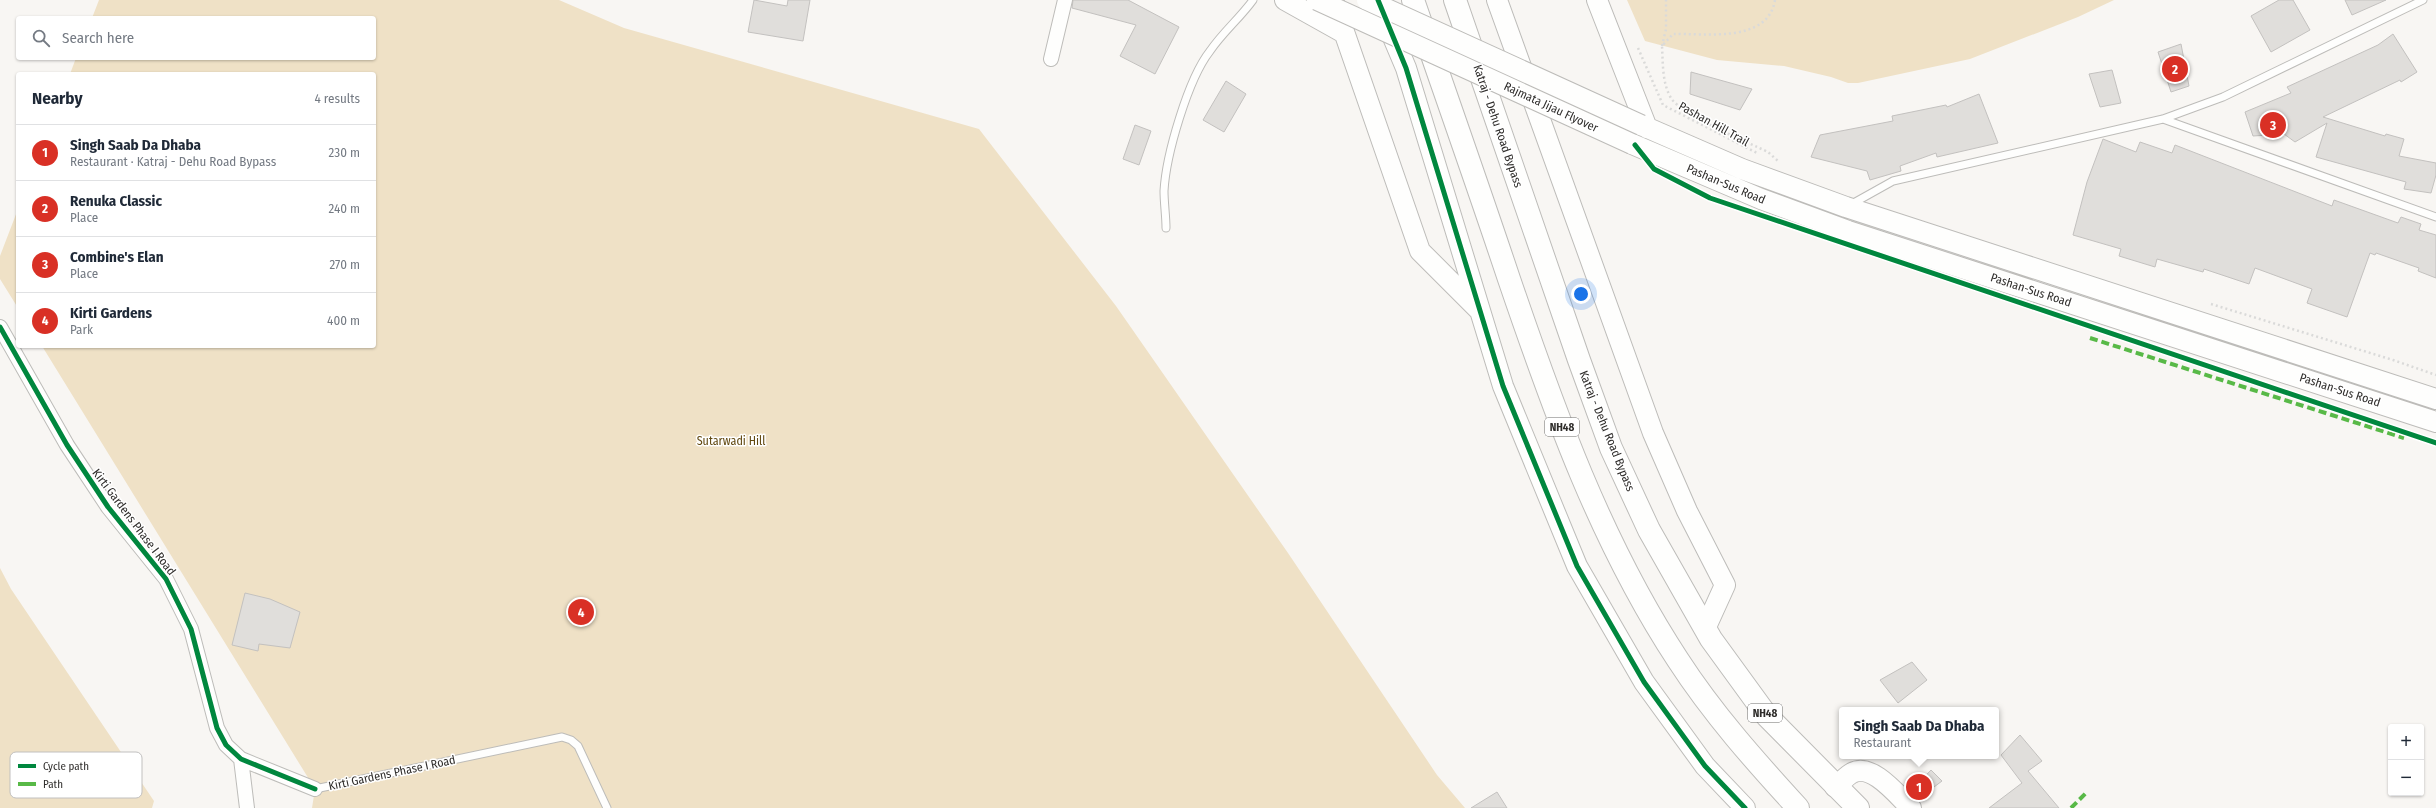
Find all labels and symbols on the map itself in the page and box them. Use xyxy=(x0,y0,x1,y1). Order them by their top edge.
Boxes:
pin: 2 xyxy=(2162,54,2188,84)
street label: Katraj - Dehu Road Bypass xyxy=(1470,63,1526,189)
street label: Rajmata Jijau Flyover xyxy=(1502,79,1601,135)
street label: Pashan Hill Trail xyxy=(1676,99,1752,149)
pin: 3 xyxy=(2260,110,2286,140)
street label: Pashan-Sus Road xyxy=(1685,161,1767,207)
street label: Pashan-Sus Road xyxy=(1989,270,2073,310)
your location xyxy=(1571,284,1591,304)
street label: Katraj - Dehu Road Bypass xyxy=(1576,369,1638,493)
street label: Pashan-Sus Road xyxy=(2298,370,2382,410)
road number: NH48 xyxy=(1545,418,1579,436)
park label: Sutarwadi Hill xyxy=(697,434,765,448)
street label: Kirti Gardens Phase I Road xyxy=(89,466,179,578)
pin: 4 xyxy=(568,597,594,627)
road number: NH48 xyxy=(1748,704,1782,722)
legend xyxy=(10,752,142,798)
street label: Kirti Gardens Phase I Road xyxy=(327,753,457,793)
text: Cycle path xyxy=(43,760,89,773)
pin: 1 xyxy=(1906,772,1932,802)
text: Path xyxy=(43,778,63,791)

